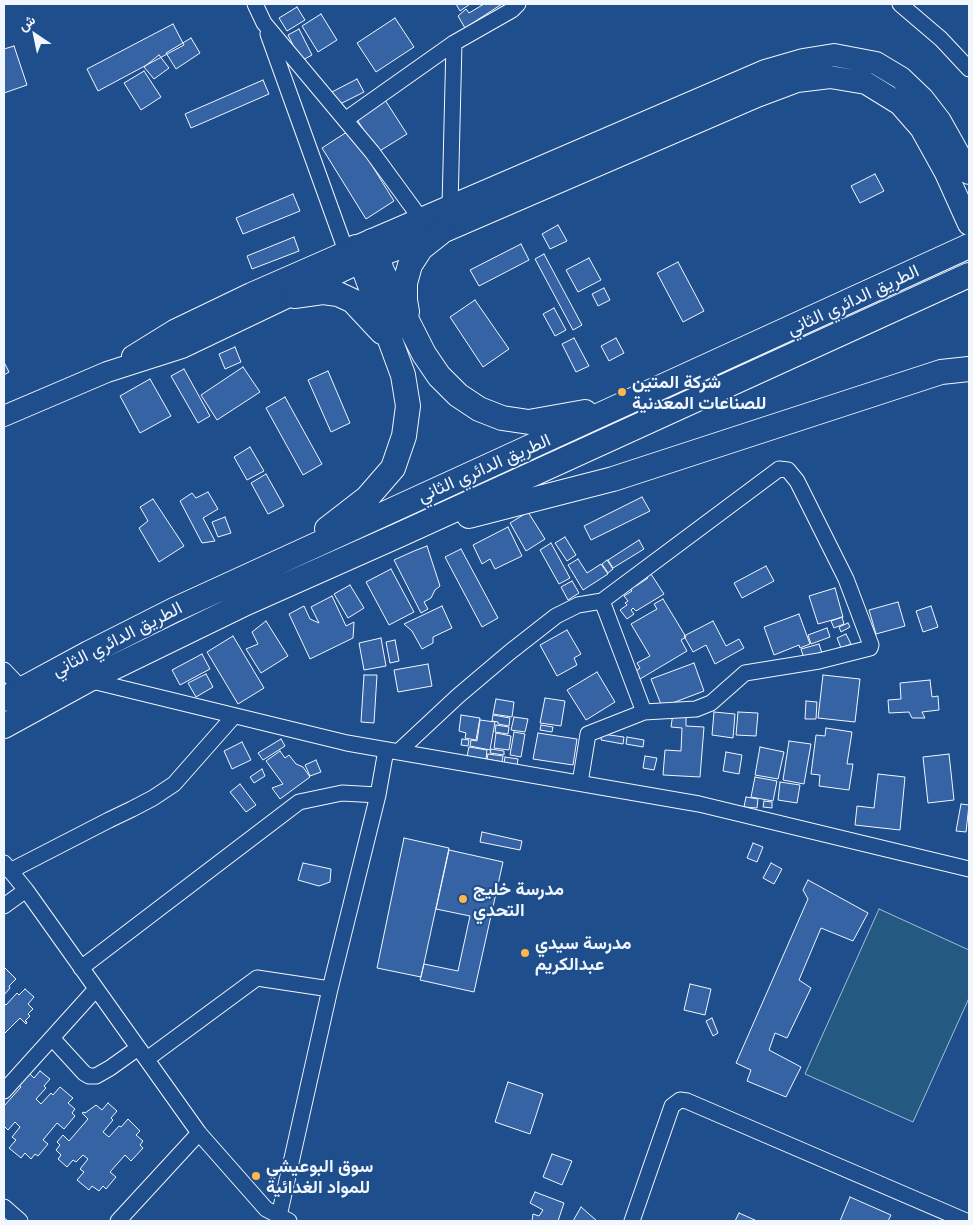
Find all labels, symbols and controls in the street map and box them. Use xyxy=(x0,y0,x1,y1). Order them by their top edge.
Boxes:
north arrow xyxy=(10,10,60,60)
text: ش xyxy=(15,10,38,34)
street label: الطريق الدائري الثاني xyxy=(784,260,922,340)
place label: شركة المتين للصناعات المعدنية xyxy=(632,371,766,414)
marker: شركة المتين للصناعات المعدنية xyxy=(616,386,628,398)
street label: الطريق الدائري الثاني xyxy=(414,429,554,507)
street label: الطريق الدائري الثاني xyxy=(48,597,186,681)
place label: مدرسة خليج التحدي xyxy=(473,878,564,921)
marker: مدرسة خليج التحدي xyxy=(457,893,469,905)
place label: مدرسة سيدي عبدالكريم xyxy=(535,932,632,974)
marker: مدرسة سيدي عبدالكريم xyxy=(519,947,531,959)
place label: سوق البوعيشي للمواد الغدائية xyxy=(266,1155,373,1198)
marker: سوق البوعيشي للمواد الغدائية xyxy=(250,1170,262,1182)

